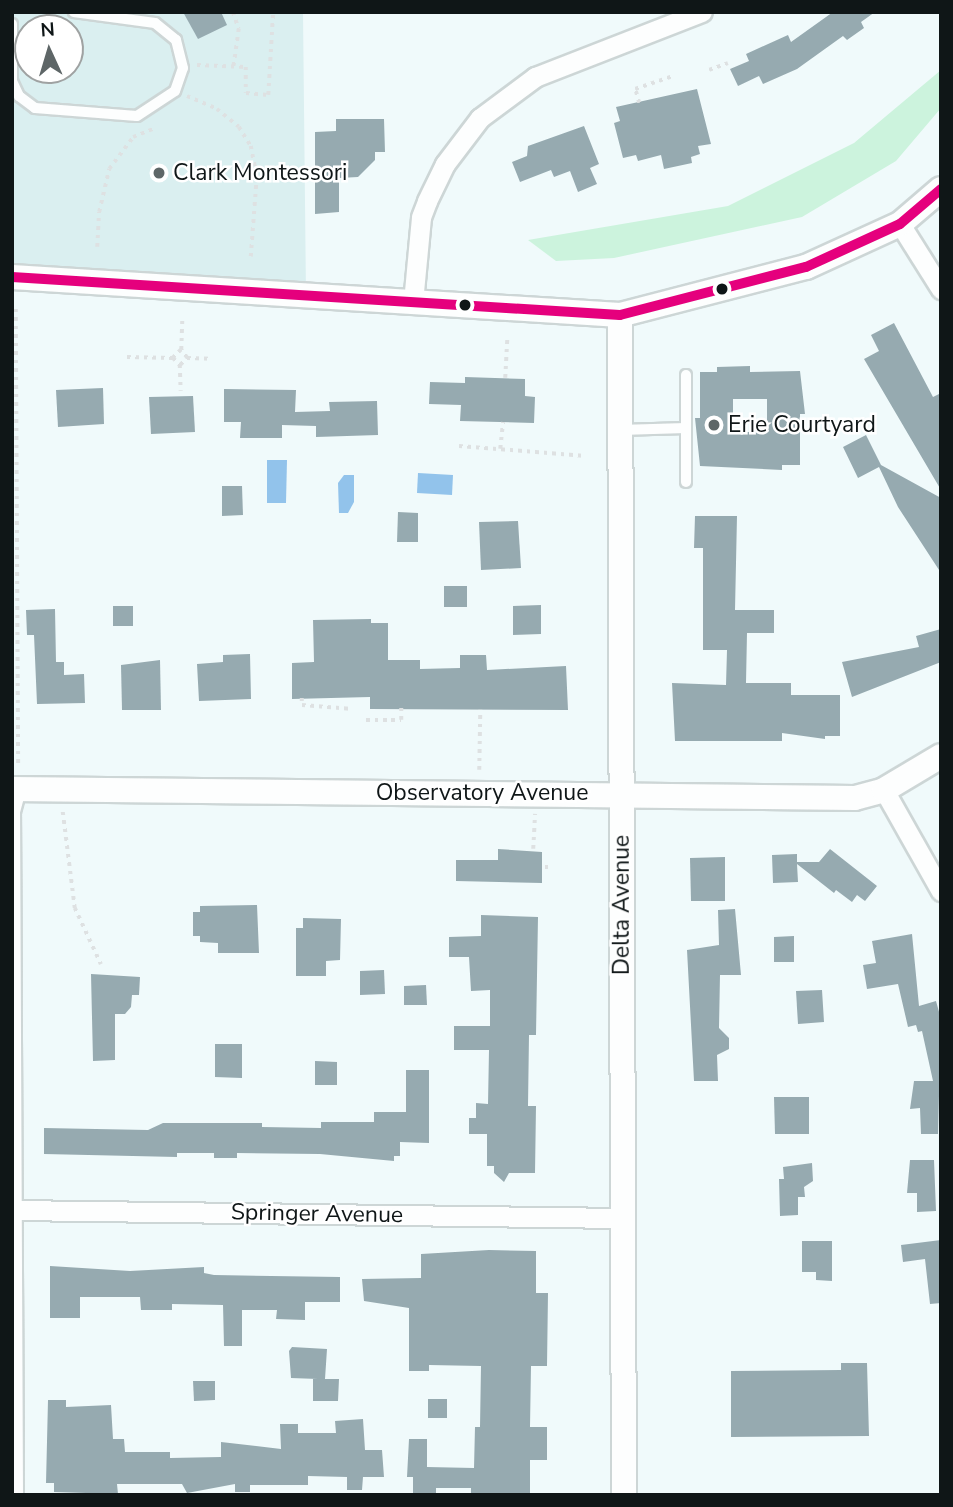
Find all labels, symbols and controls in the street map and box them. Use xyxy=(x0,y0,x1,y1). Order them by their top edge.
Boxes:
north arrow xyxy=(14,14,84,84)
text: N xyxy=(40,17,56,44)
place label: Clark Montessori xyxy=(173,159,347,187)
marker: Clark Montessori xyxy=(151,165,167,181)
unlabelled marker xyxy=(715,282,729,296)
unlabelled marker xyxy=(458,298,472,312)
place label: Erie Courtyard xyxy=(728,411,876,439)
marker: Erie Courtyard xyxy=(706,417,722,433)
street label: Observatory Avenue xyxy=(376,779,588,807)
street label: Delta Avenue xyxy=(608,835,636,975)
street label: Springer Avenue xyxy=(231,1199,403,1229)

